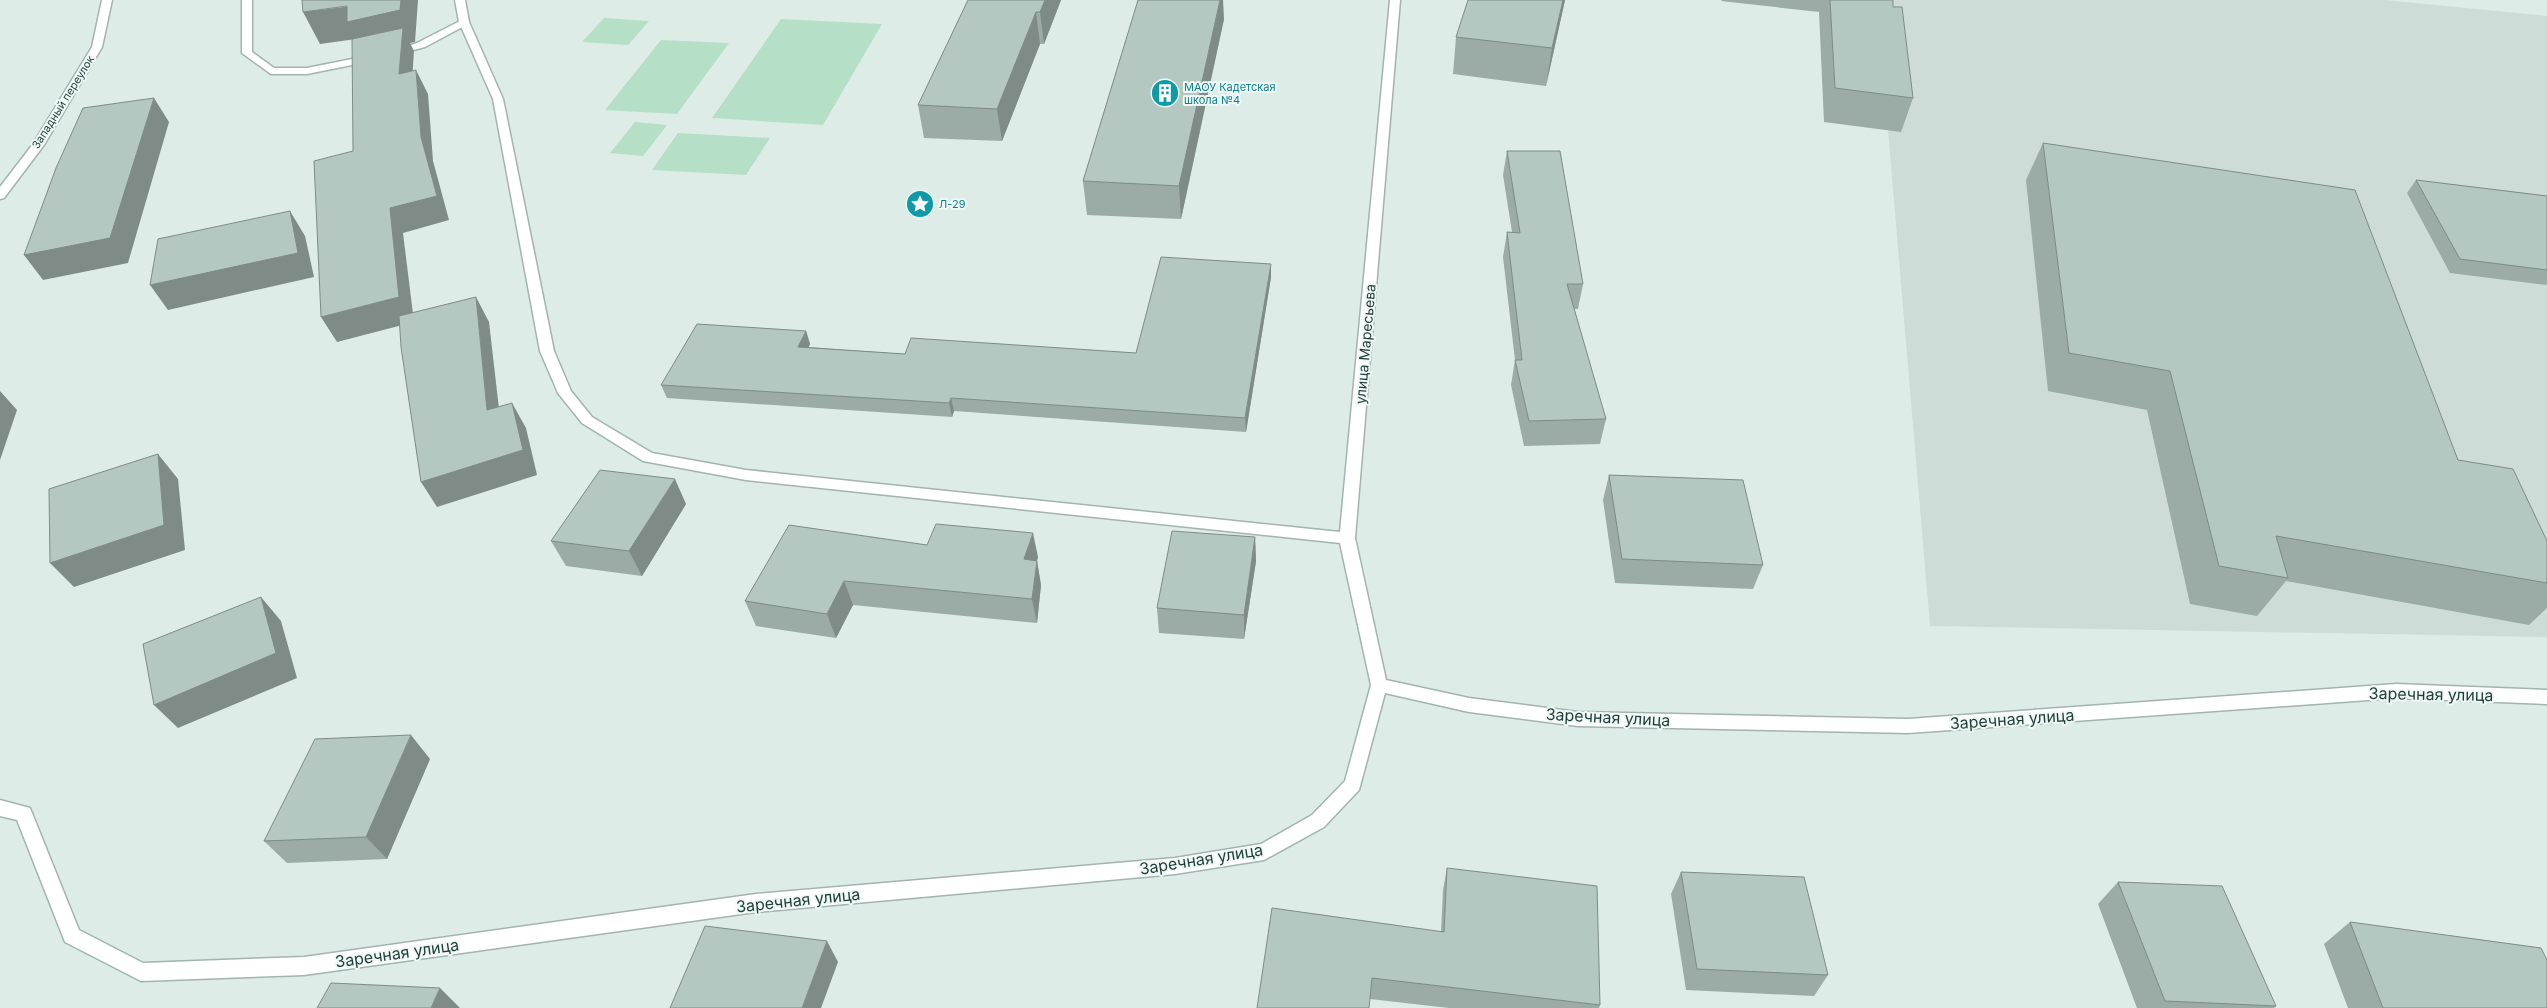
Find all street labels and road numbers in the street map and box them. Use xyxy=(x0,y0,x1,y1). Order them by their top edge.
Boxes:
street label: Западный переулок xyxy=(29,53,97,151)
street label: улица Маресьева xyxy=(1351,283,1379,405)
street label: Заречная улица xyxy=(2368,683,2494,705)
street label: Заречная улица xyxy=(1545,704,1671,730)
street label: Заречная улица xyxy=(1949,705,2075,733)
street label: Заречная улица xyxy=(1138,839,1264,879)
street label: Заречная улица xyxy=(735,884,861,916)
street label: Заречная улица xyxy=(334,934,460,972)

